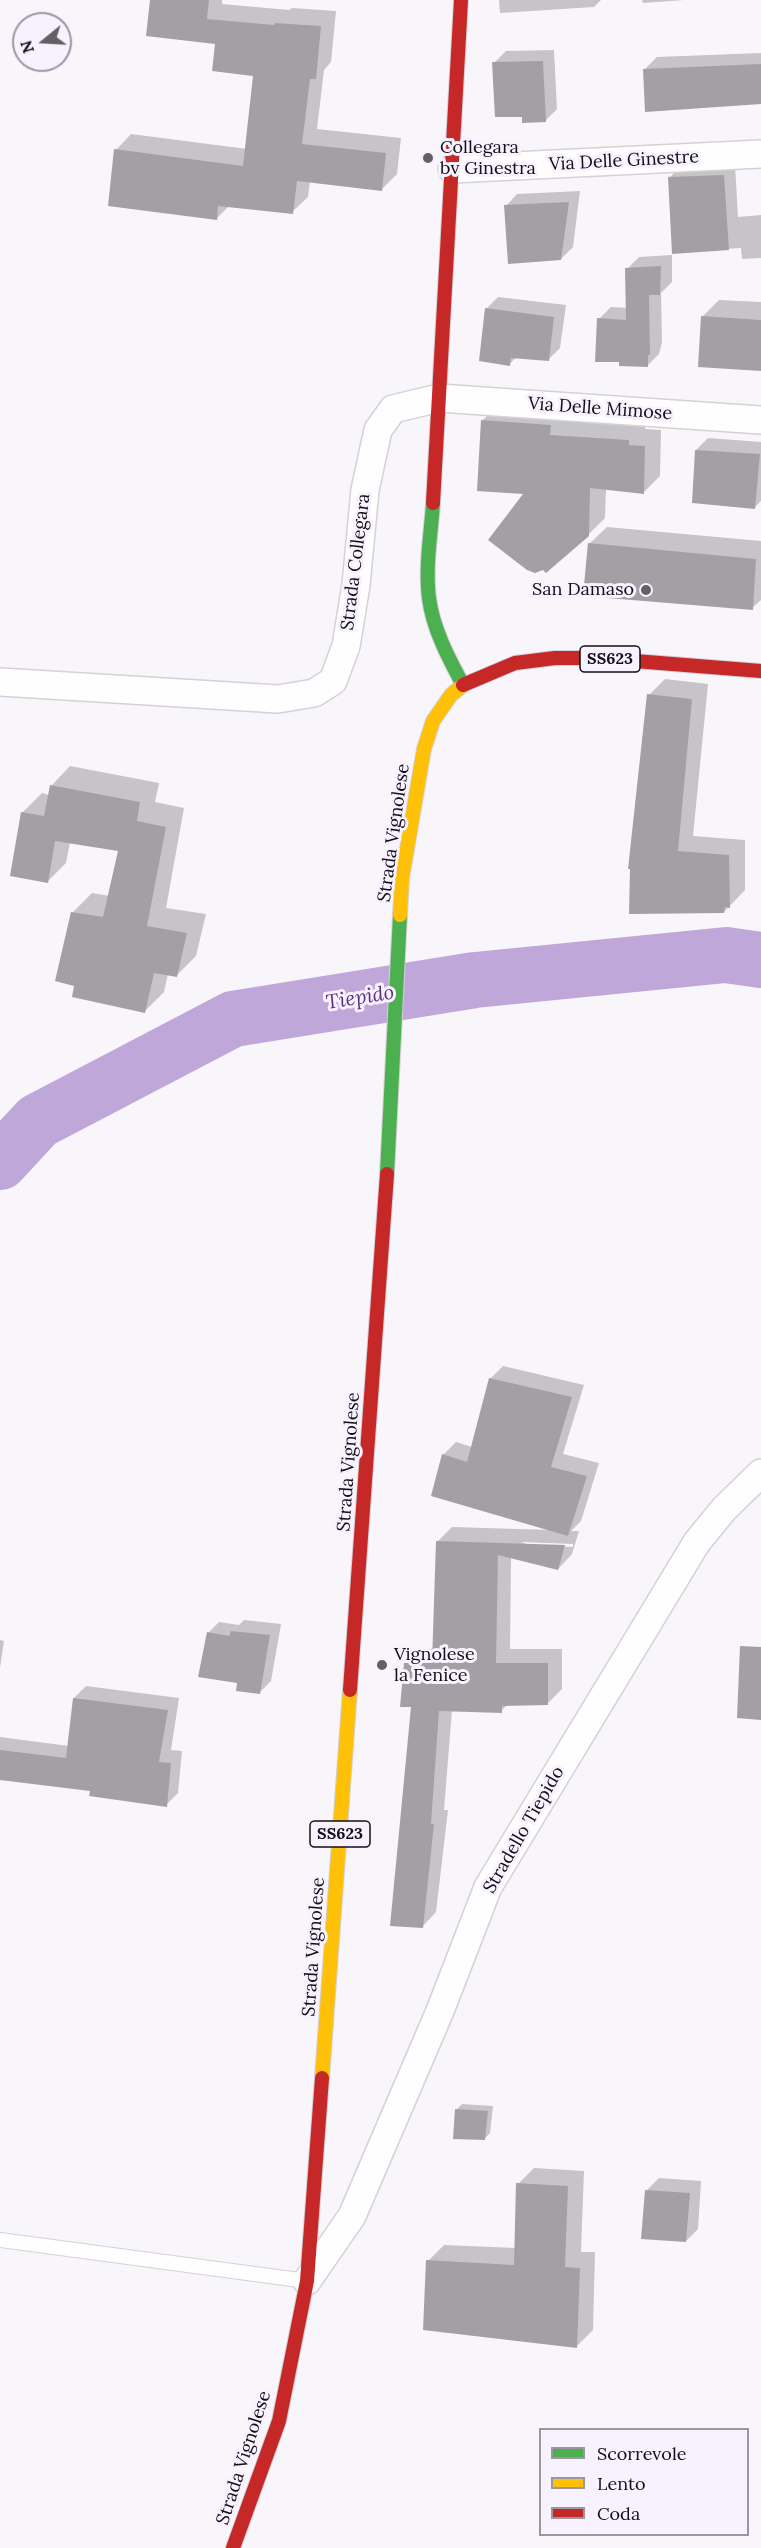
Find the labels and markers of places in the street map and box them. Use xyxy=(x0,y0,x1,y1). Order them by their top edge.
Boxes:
place label: Collegara bv Ginestra xyxy=(440,137,536,180)
marker: Collegara bv Ginestra xyxy=(421,151,435,165)
place label: San Damaso xyxy=(532,579,634,601)
marker: San Damaso xyxy=(639,583,653,597)
place label: Vignolese la Fenice xyxy=(394,1644,475,1686)
marker: Vignolese la Fenice xyxy=(375,1658,389,1672)

